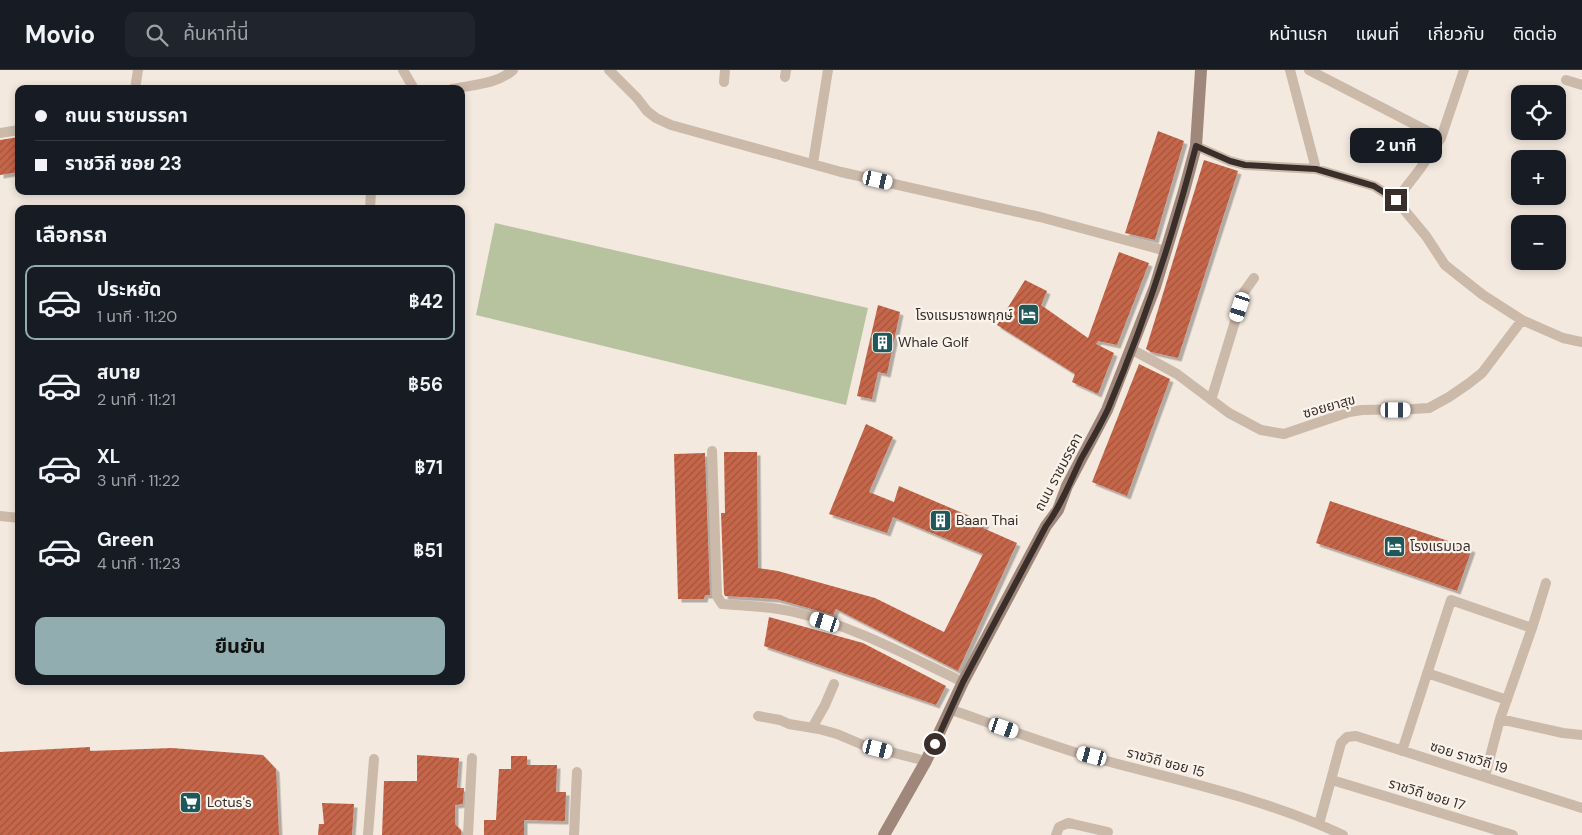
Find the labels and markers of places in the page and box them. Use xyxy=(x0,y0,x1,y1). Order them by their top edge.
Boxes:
hotel icon: โรงแรมราชพฤกษ์ xyxy=(1017,303,1041,327)
place label: โรงแรมราชพฤกษ์ xyxy=(916,306,1013,324)
building icon: Whale Golf xyxy=(870,330,894,354)
place label: Whale Golf xyxy=(898,333,969,351)
building icon: Baan Thai xyxy=(928,508,952,532)
place label: Baan Thai xyxy=(956,511,1018,529)
hotel icon: โรงแรมเวล xyxy=(1382,534,1406,558)
place label: โรงแรมเวล xyxy=(1410,537,1471,555)
supermarket icon: Lotus's xyxy=(179,790,203,814)
place label: Lotus's xyxy=(207,793,252,811)

